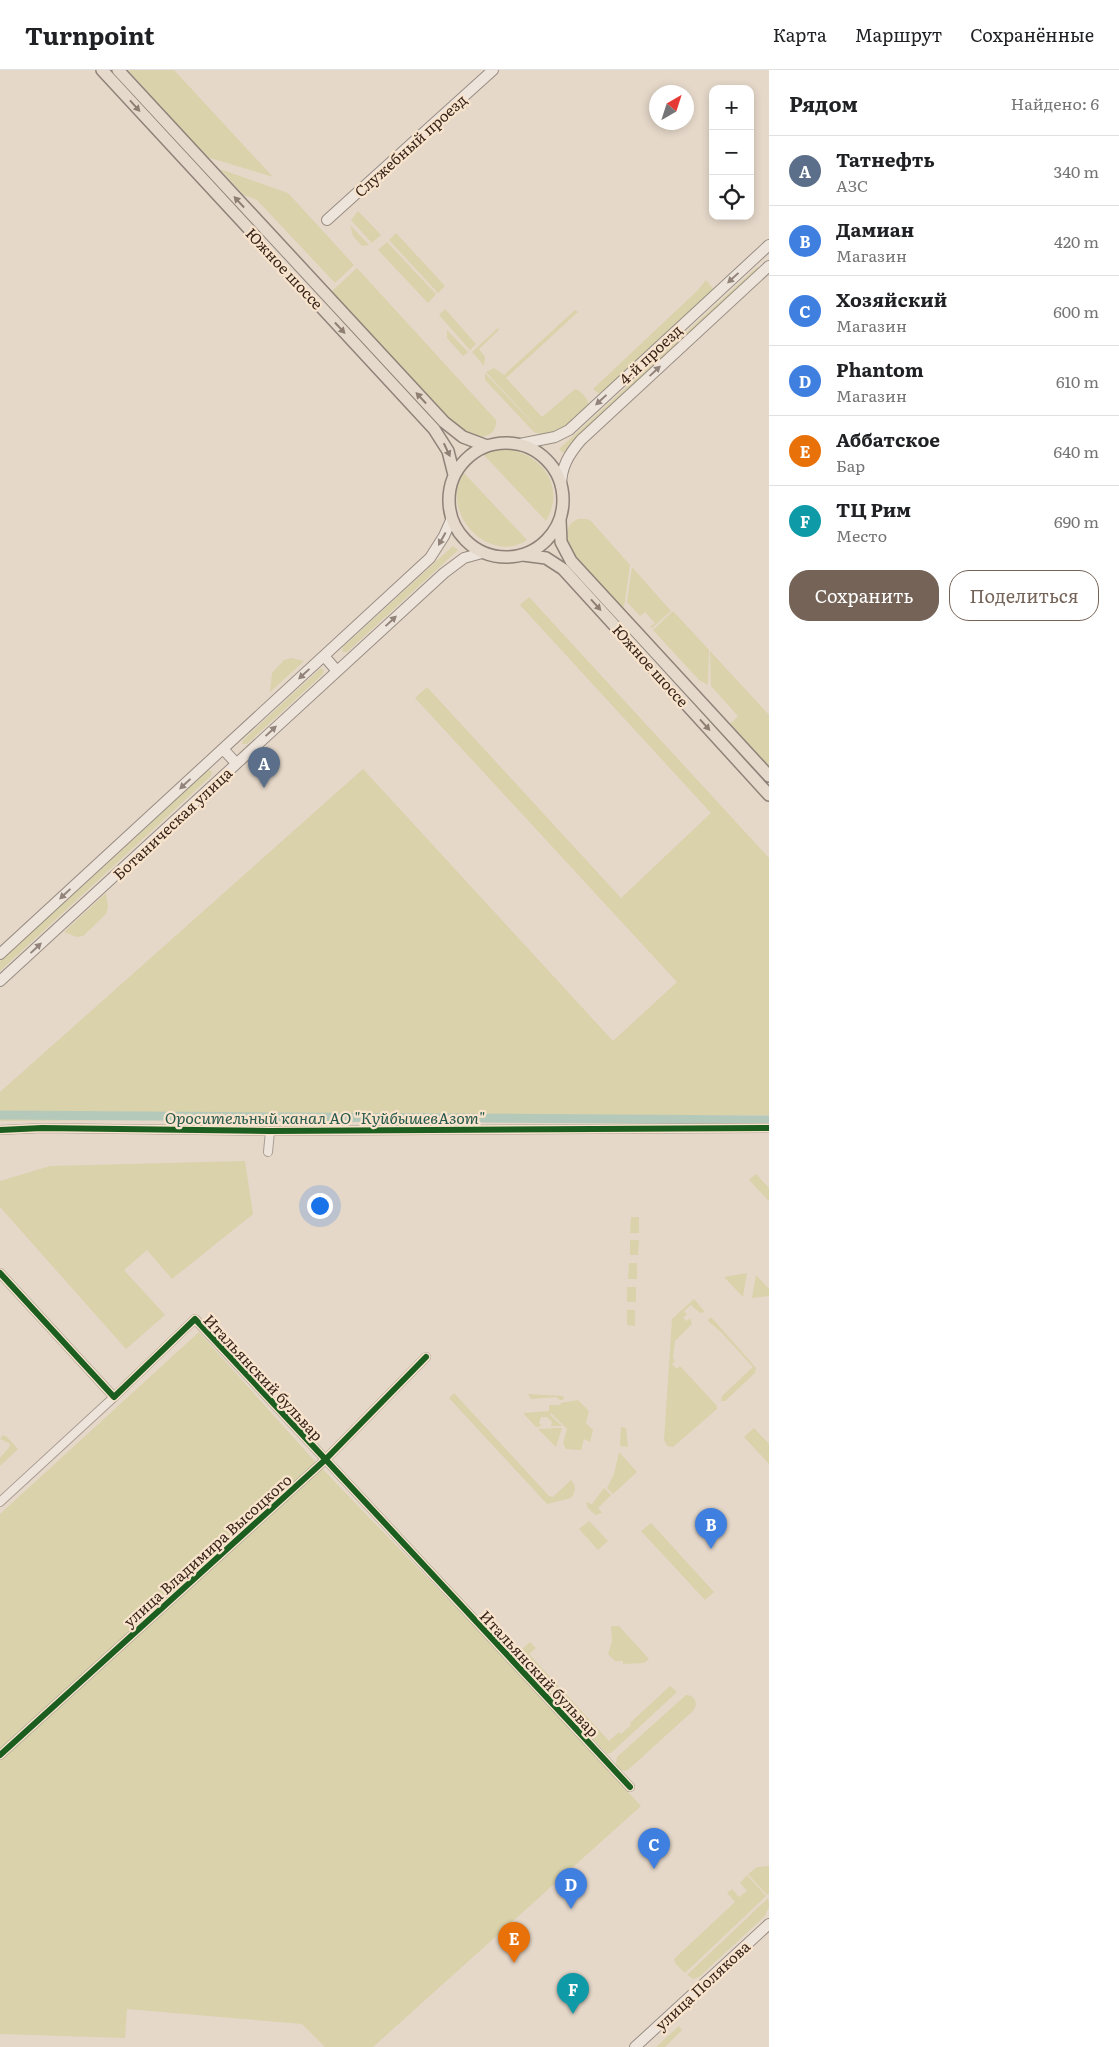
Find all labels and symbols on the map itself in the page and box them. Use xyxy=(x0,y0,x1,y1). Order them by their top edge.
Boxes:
north arrow xyxy=(649,85,694,130)
street label: Служебный проезд xyxy=(349,88,471,202)
one-way arrow xyxy=(129,100,141,112)
one-way arrow xyxy=(233,196,245,208)
street label: Южное шоссе xyxy=(241,222,329,314)
one-way arrow xyxy=(728,272,740,284)
street label: 4-й проезд xyxy=(613,319,687,389)
one-way arrow xyxy=(334,322,346,334)
one-way arrow xyxy=(649,365,661,377)
one-way arrow xyxy=(415,392,427,404)
one-way arrow xyxy=(595,394,607,406)
one-way arrow xyxy=(443,443,451,457)
one-way arrow xyxy=(438,531,446,546)
one-way arrow xyxy=(590,599,602,611)
one-way arrow xyxy=(384,615,396,627)
street label: Южное шоссе xyxy=(607,618,695,712)
one-way arrow xyxy=(299,668,311,680)
one-way arrow xyxy=(700,719,711,732)
one-way arrow xyxy=(265,725,277,737)
pin: A xyxy=(248,747,280,788)
street label: Ботаническая улица xyxy=(107,761,238,885)
one-way arrow xyxy=(179,778,191,790)
one-way arrow xyxy=(60,888,72,900)
one-way arrow xyxy=(29,942,41,954)
water label: Оросительный канал АО "КуйбышевАзот" xyxy=(165,1105,485,1129)
your location xyxy=(307,1193,333,1219)
street label: Итальянский бульвар xyxy=(199,1308,329,1446)
street label: улица Владимира Высоцкого xyxy=(118,1468,296,1632)
pin: B xyxy=(695,1508,727,1549)
street label: Итальянский бульвар xyxy=(475,1604,605,1742)
pin: C xyxy=(638,1828,670,1869)
pin: D xyxy=(555,1868,587,1909)
pin: E xyxy=(498,1922,530,1963)
street label: улица Полякова xyxy=(649,1934,755,2035)
pin: F xyxy=(557,1973,589,2014)

